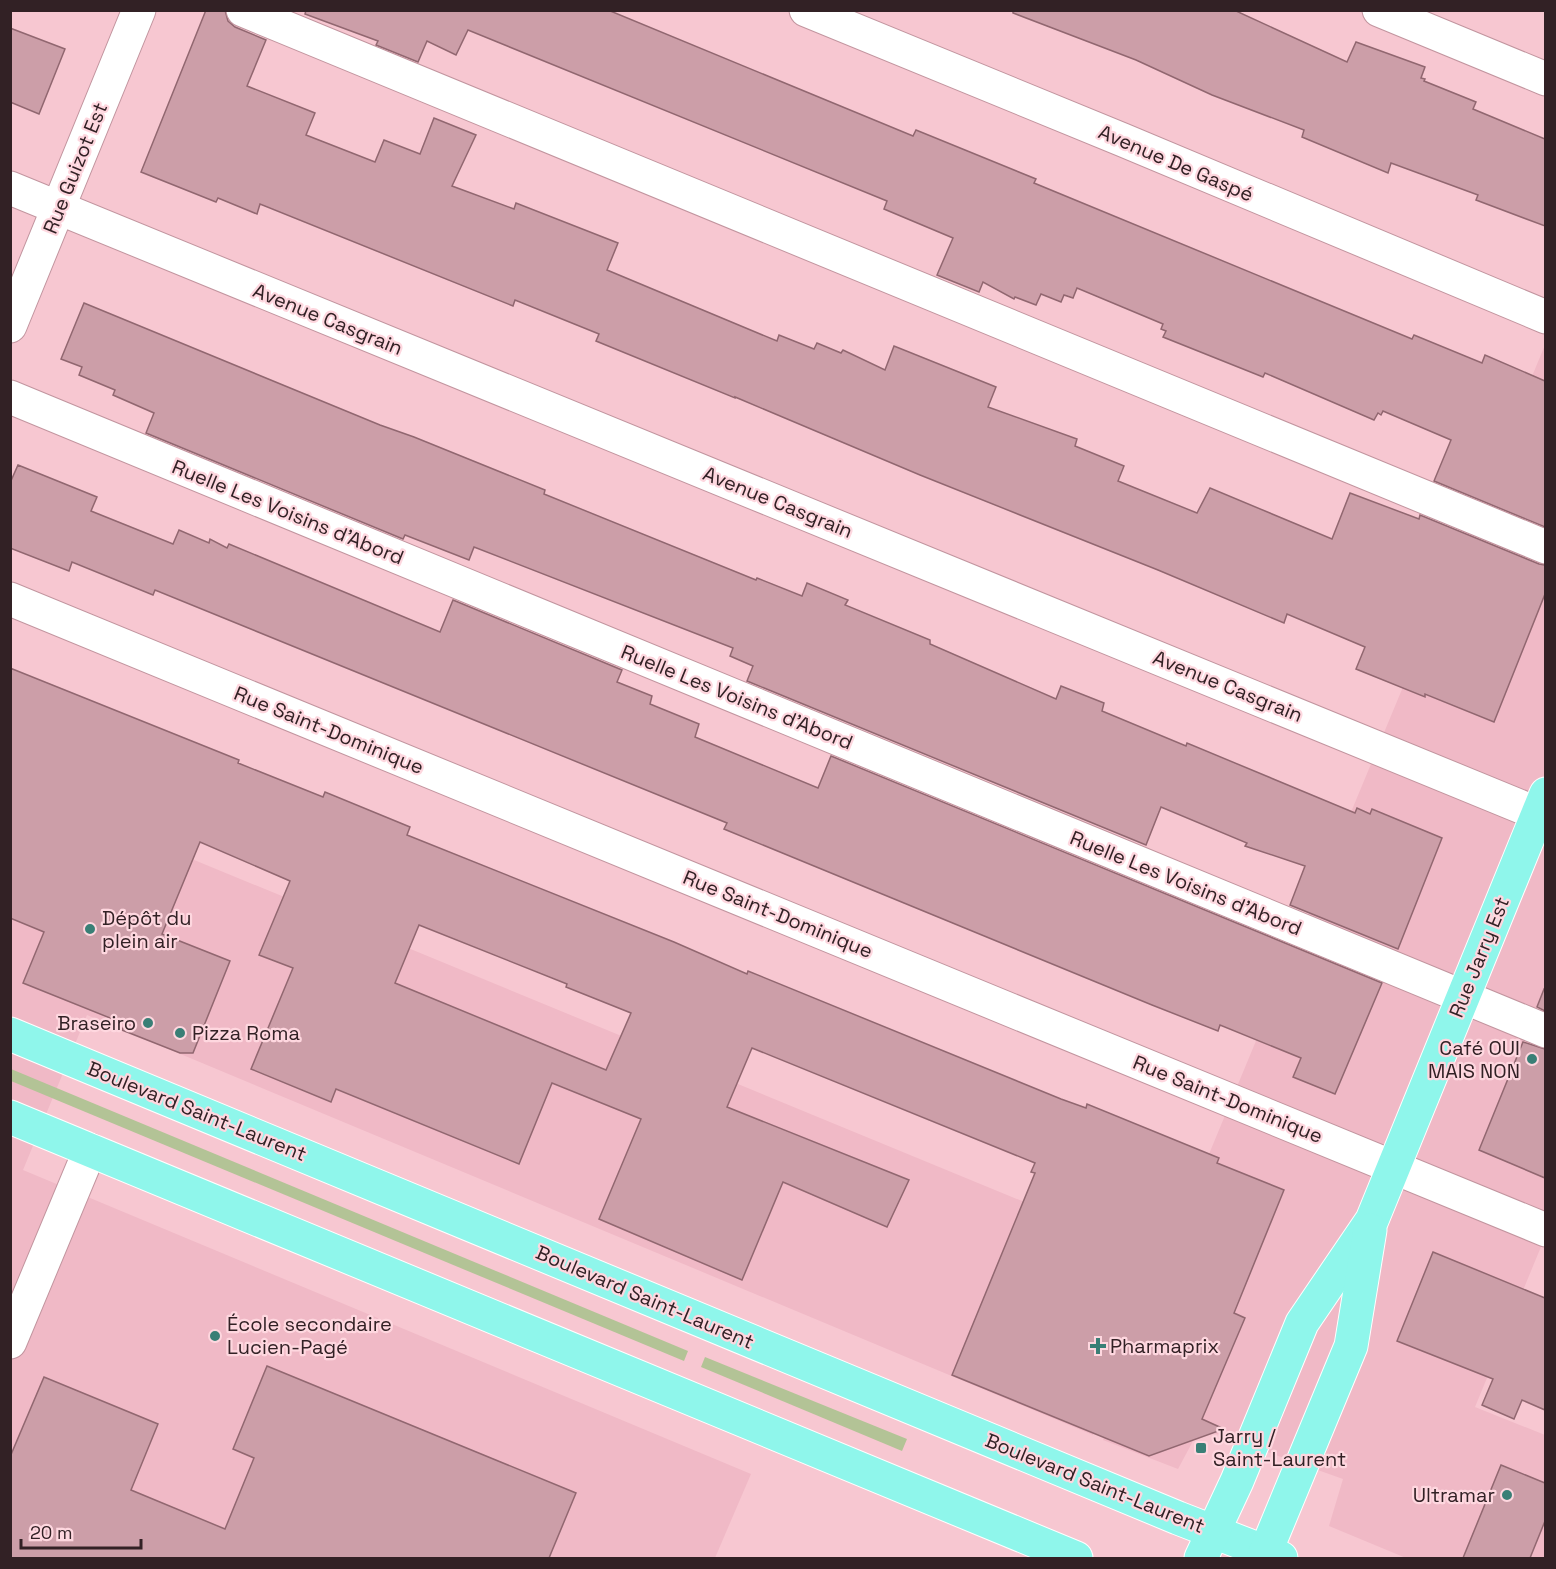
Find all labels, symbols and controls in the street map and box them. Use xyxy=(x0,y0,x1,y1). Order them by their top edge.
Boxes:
street label: Rue Guizot Est xyxy=(37,99,113,237)
street label: Avenue De Gaspé xyxy=(1095,119,1257,207)
street label: Avenue Casgrain xyxy=(249,277,407,361)
street label: Ruelle Les Voisins d’Abord xyxy=(168,454,408,570)
street label: Avenue Casgrain xyxy=(699,460,857,544)
street label: Ruelle Les Voisins d’Abord xyxy=(617,639,857,755)
street label: Avenue Casgrain xyxy=(1149,644,1307,728)
street label: Rue Saint-Dominique xyxy=(230,680,428,780)
street label: Ruelle Les Voisins d’Abord xyxy=(1066,825,1306,941)
street label: Rue Saint-Dominique xyxy=(679,864,877,964)
street label: Rue Jarry Est xyxy=(1443,893,1515,1021)
place label: Dépôt du plein air xyxy=(102,905,191,954)
marker: Dépôt du plein air xyxy=(83,922,97,936)
place label: Braseiro xyxy=(57,1010,136,1036)
marker: Braseiro xyxy=(141,1016,155,1030)
place label: Pizza Roma xyxy=(192,1020,300,1046)
marker: Pizza Roma xyxy=(173,1026,187,1040)
place label: Café OUI MAIS NON xyxy=(1428,1035,1520,1084)
street label: Rue Saint-Dominique xyxy=(1129,1049,1327,1149)
marker: Café OUI MAIS NON xyxy=(1525,1052,1539,1066)
street label: Boulevard Saint-Laurent xyxy=(83,1055,311,1167)
street label: Boulevard Saint-Laurent xyxy=(532,1239,758,1355)
place label: École secondaire Lucien-Pagé xyxy=(227,1311,392,1360)
marker: École secondaire Lucien-Pagé xyxy=(208,1329,222,1343)
place label: Pharmaprix xyxy=(1110,1333,1219,1359)
marker: Pharmaprix xyxy=(1091,1339,1105,1353)
place label: Jarry / Saint-Laurent xyxy=(1213,1423,1346,1472)
street label: Boulevard Saint-Laurent xyxy=(981,1427,1209,1539)
marker: Jarry / Saint-Laurent xyxy=(1194,1441,1208,1455)
place label: Ultramar xyxy=(1413,1482,1495,1508)
marker: Ultramar xyxy=(1500,1488,1514,1502)
scale bar xyxy=(21,1512,141,1550)
text: 20 m xyxy=(30,1521,73,1544)

